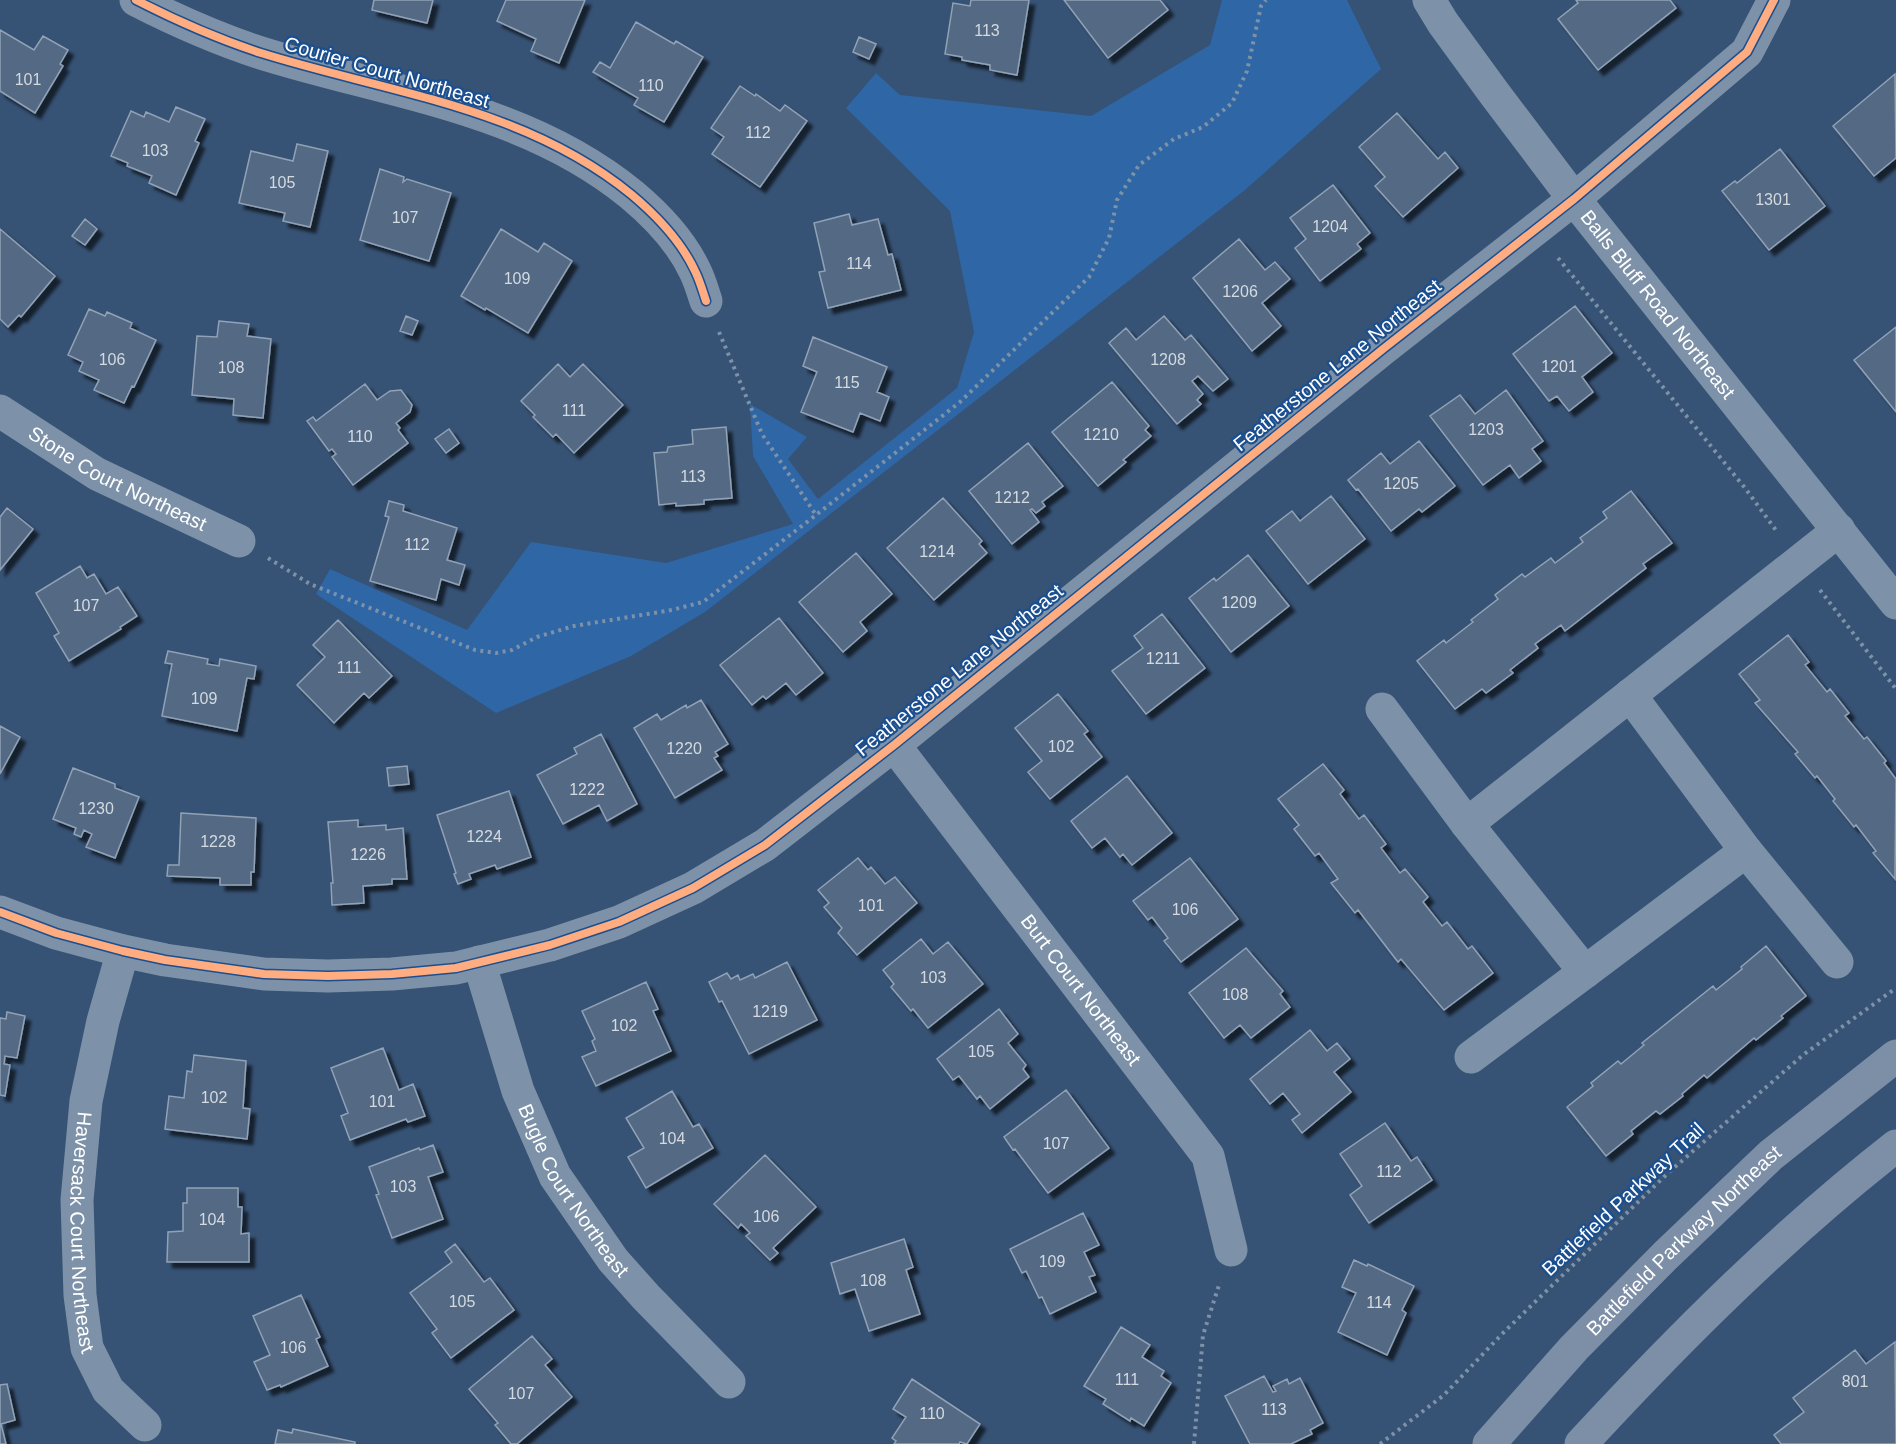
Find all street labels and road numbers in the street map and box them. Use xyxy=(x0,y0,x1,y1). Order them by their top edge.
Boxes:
street label: Courier Court Northeast xyxy=(282,32,492,112)
street label: Balls Bluff Road Northeast xyxy=(1576,206,1740,403)
street label: Featherstone Lane Northeast xyxy=(1229,274,1445,455)
street label: Stone Court Northeast xyxy=(25,422,211,535)
street label: Featherstone Lane Northeast xyxy=(851,579,1067,760)
street label: Burt Court Northeast xyxy=(1017,910,1146,1070)
street label: Bugle Court Northeast xyxy=(514,1101,634,1281)
street label: Haversack Court Northeast xyxy=(66,1111,99,1357)
street label: Battlefield Parkway Trail xyxy=(1537,1118,1709,1280)
street label: Battlefield Parkway Northeast xyxy=(1582,1140,1785,1340)

